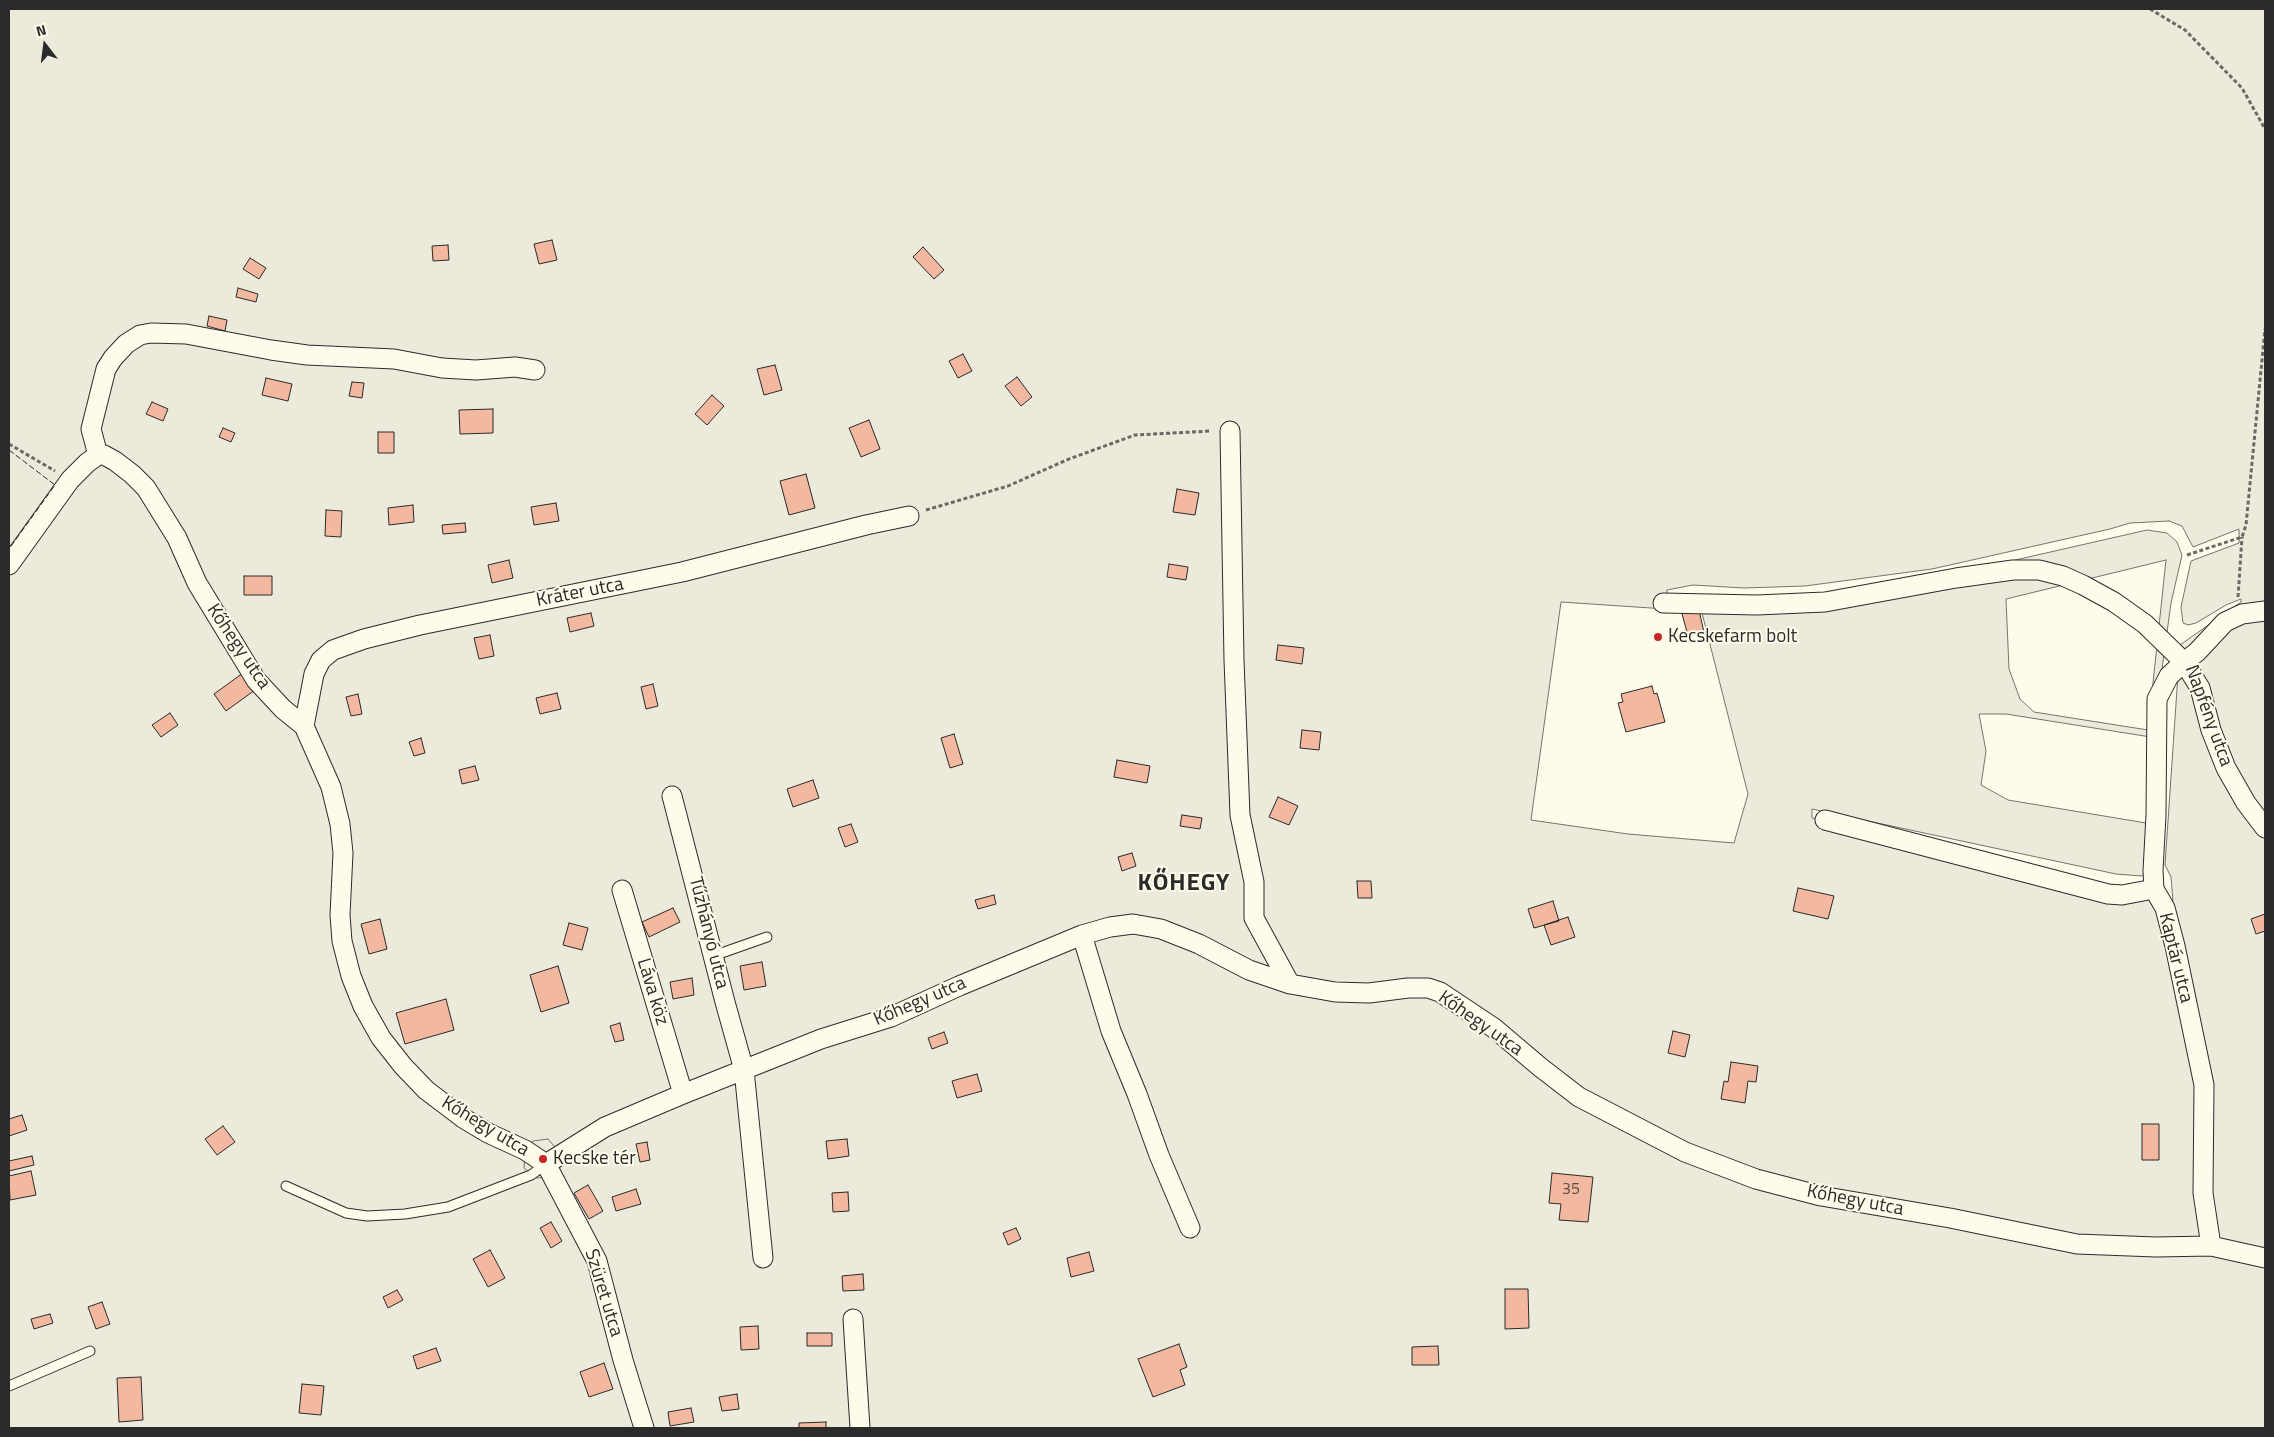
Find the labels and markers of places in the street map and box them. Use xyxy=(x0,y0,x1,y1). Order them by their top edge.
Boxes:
place label: Kecskefarm bolt xyxy=(1668,626,1797,648)
marker: Kecskefarm bolt xyxy=(1652,631,1664,643)
place label: Kecske tér xyxy=(553,1148,636,1170)
marker: Kecske tér xyxy=(537,1153,549,1165)

